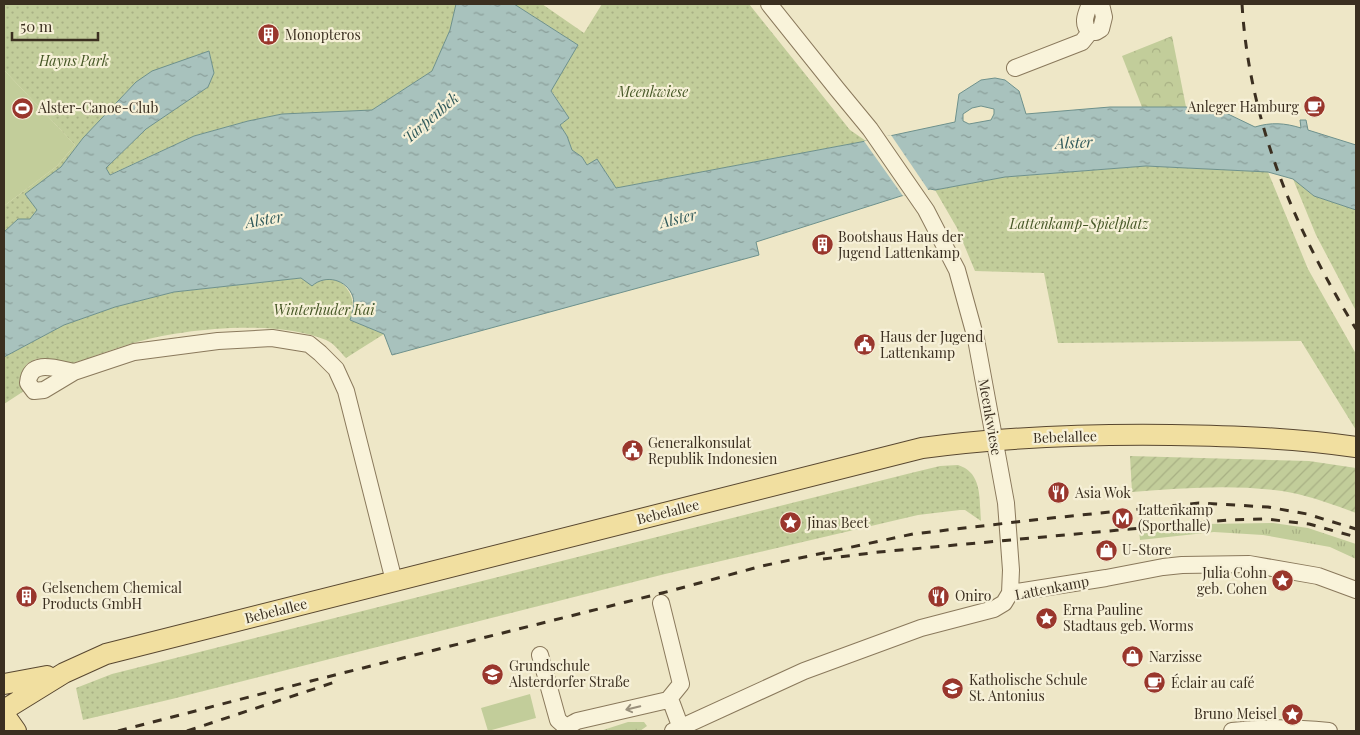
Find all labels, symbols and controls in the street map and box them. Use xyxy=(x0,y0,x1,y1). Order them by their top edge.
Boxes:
scale bar xyxy=(12,10,99,42)
text: 50 m xyxy=(20,16,53,36)
building icon: Monopteros xyxy=(257,23,281,47)
place label: Monopteros xyxy=(285,25,361,44)
park label: Hayns Park xyxy=(38,51,109,70)
park label: Meenkwiese xyxy=(617,82,688,101)
water label: Tarpenbek xyxy=(398,87,463,147)
cafe icon: Anleger Hamburg xyxy=(1303,95,1327,119)
sports icon: Alster-Canoe-Club xyxy=(10,96,34,120)
place label: Anleger Hamburg xyxy=(1187,97,1300,116)
place label: Alster-Canoe-Club xyxy=(37,98,158,117)
water label: Alster xyxy=(1053,131,1093,153)
water label: Alster xyxy=(655,204,699,233)
water label: Alster xyxy=(242,206,284,232)
park label: Lattenkamp-Spielplatz xyxy=(1009,214,1149,233)
place label: Bootshaus Haus der Jugend Lattenkamp xyxy=(837,227,964,262)
building icon: Bootshaus Haus der Jugend Lattenkamp xyxy=(810,233,834,257)
park label: Winterhuder Kai xyxy=(274,300,375,319)
place label: Haus der Jugend Lattenkamp xyxy=(880,327,983,362)
public building icon: Haus der Jugend Lattenkamp xyxy=(852,333,876,357)
street label: Meenkwiese xyxy=(974,377,1007,457)
street label: Bebelallee xyxy=(1033,426,1097,447)
place label: Generalkonsulat Republik Indonesien xyxy=(648,433,778,468)
public building icon: Generalkonsulat Republik Indonesien xyxy=(620,439,644,463)
restaurant icon: Asia Wok xyxy=(1047,481,1071,505)
place label: Asia Wok xyxy=(1074,483,1131,502)
street label: Bebelallee xyxy=(635,495,701,528)
place label: Lattenkamp (Sporthalle) xyxy=(1138,500,1213,535)
metro station icon: Lattenkamp (Sporthalle) xyxy=(1110,506,1134,530)
place icon: Jinas Beet xyxy=(779,511,803,535)
place label: Jinas Beet xyxy=(806,513,870,532)
shop icon: U-Store xyxy=(1094,538,1118,562)
place label: U-Store xyxy=(1122,540,1172,559)
place label: Julia Cohn geb. Cohen xyxy=(1197,563,1268,598)
place icon: Julia Cohn geb. Cohen xyxy=(1271,569,1295,593)
street label: Lattenkamp xyxy=(1013,571,1091,604)
place label: Gelsenchem Chemical Products GmbH xyxy=(42,578,182,613)
building icon: Gelsenchem Chemical Products GmbH xyxy=(14,584,38,608)
restaurant icon: Oniro xyxy=(927,584,951,608)
place label: Oniro xyxy=(955,586,992,605)
street label: Bebelallee xyxy=(243,594,309,627)
place label: Erna Pauline Stadtaus geb. Worms xyxy=(1063,600,1194,635)
place icon: Erna Pauline Stadtaus geb. Worms xyxy=(1035,606,1059,630)
shop icon: Narzisse xyxy=(1121,645,1145,669)
place label: Narzisse xyxy=(1149,647,1202,666)
place label: Grundschule Alsterdorfer Straße xyxy=(508,656,630,691)
school or university icon: Grundschule Alsterdorfer Straße xyxy=(481,662,505,686)
place label: Katholische Schule St. Antonius xyxy=(969,670,1088,705)
cafe icon: Éclair au café xyxy=(1143,671,1167,695)
place label: Éclair au café xyxy=(1171,673,1255,692)
school or university icon: Katholische Schule St. Antonius xyxy=(941,676,965,700)
place icon: Bruno Meisel xyxy=(1281,702,1305,726)
one-way arrow xyxy=(625,704,641,713)
place label: Bruno Meisel xyxy=(1194,704,1277,723)

